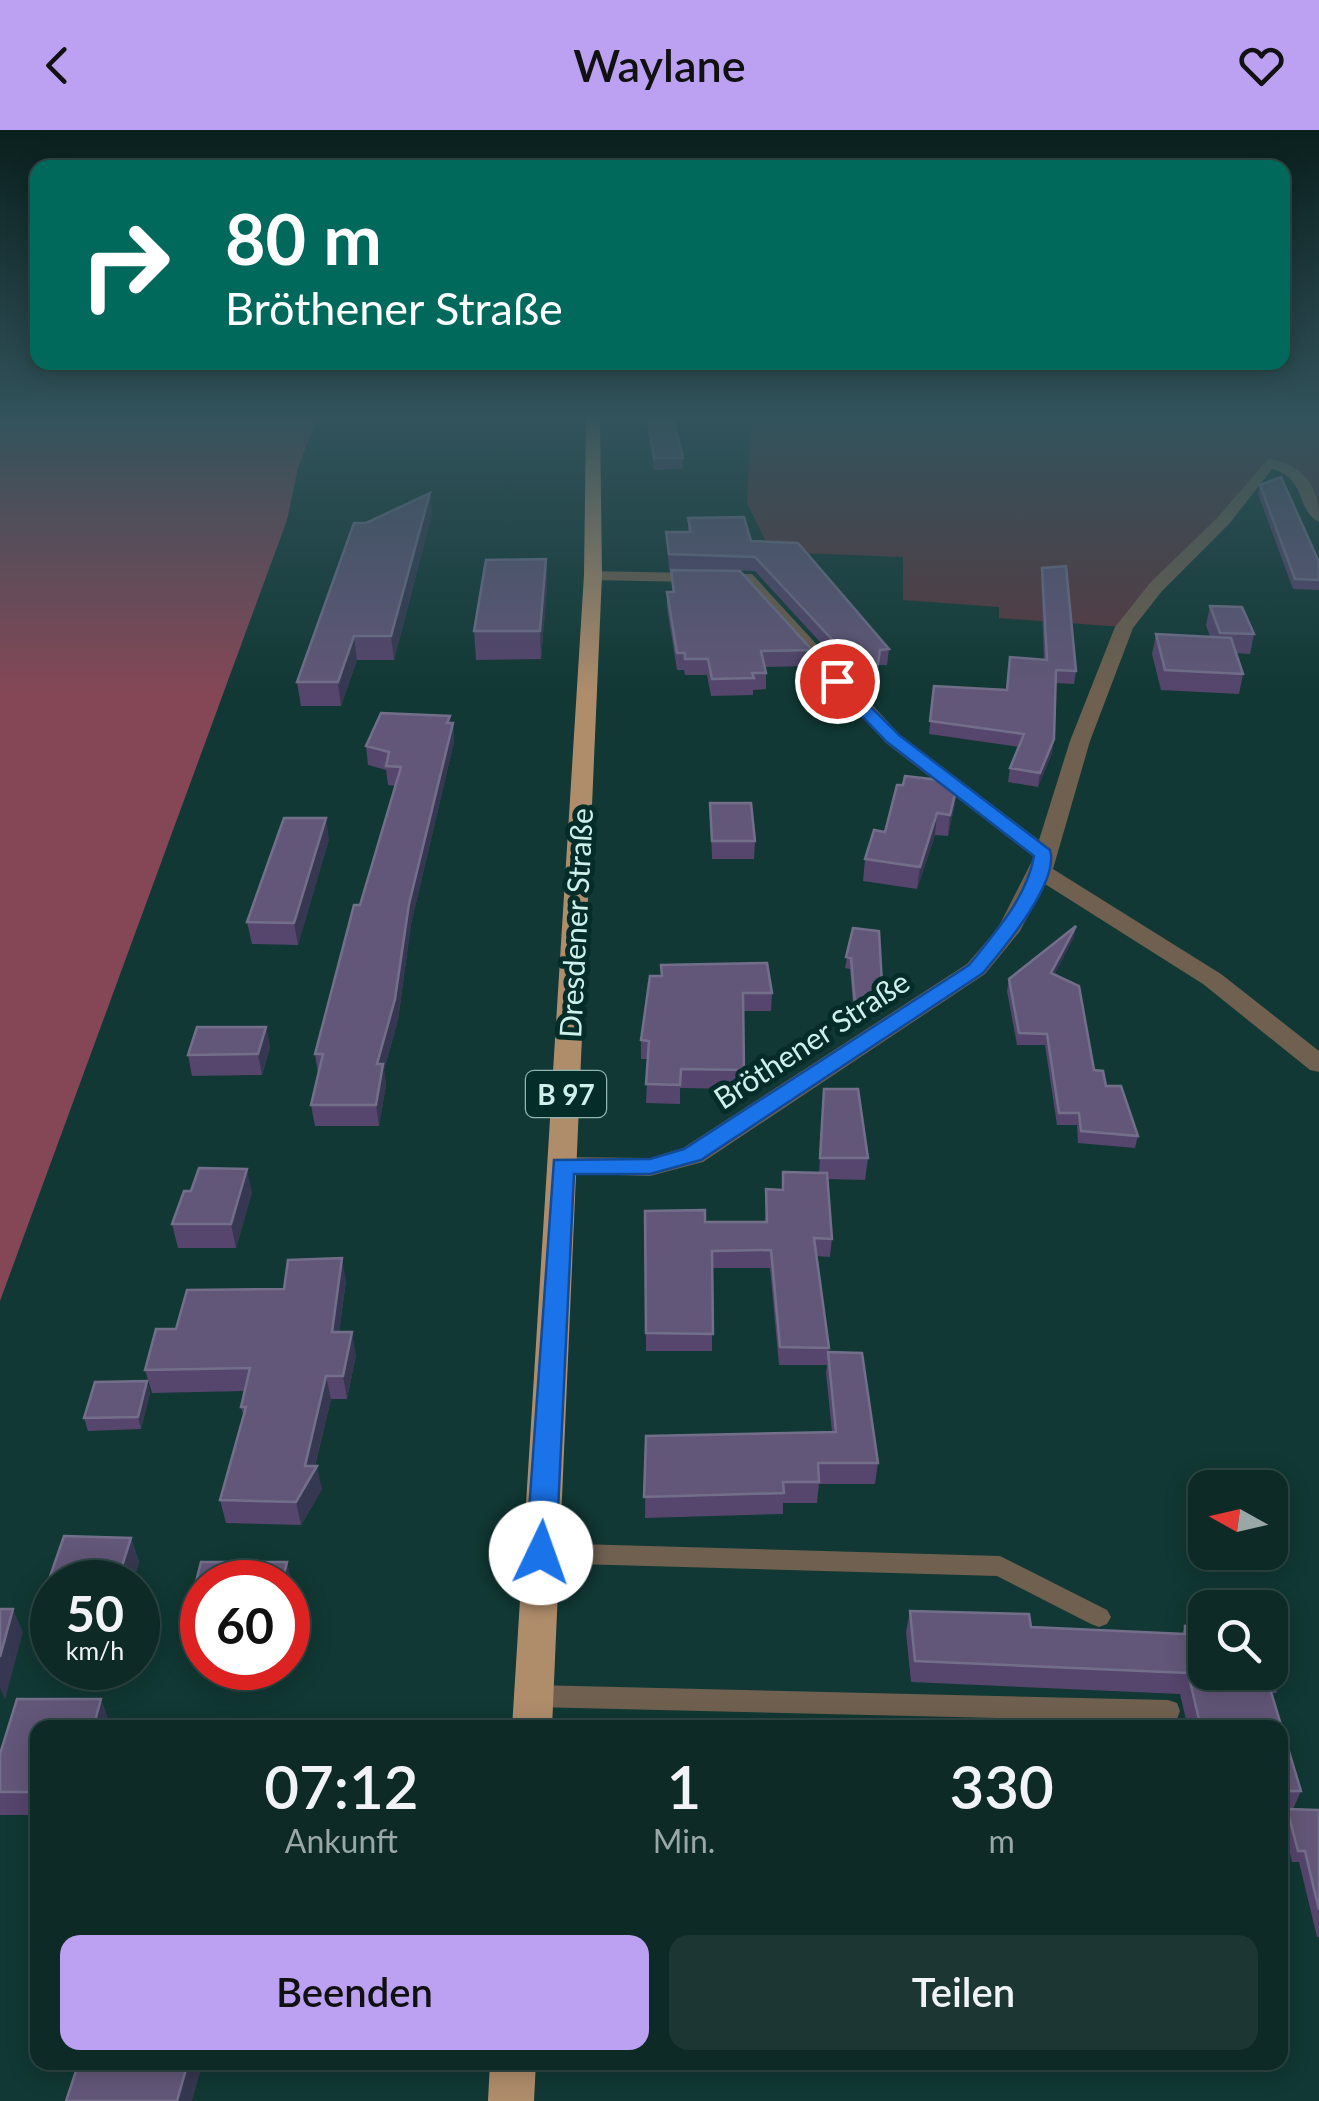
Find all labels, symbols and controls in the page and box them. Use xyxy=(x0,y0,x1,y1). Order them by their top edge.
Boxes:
icon: back xyxy=(30,38,85,93)
text: Waylane xyxy=(573,38,746,92)
icon: heart xyxy=(1234,38,1289,93)
text: 80 m xyxy=(225,196,382,280)
icon: right xyxy=(60,200,190,330)
text: Bröthener Straße xyxy=(225,281,563,335)
pin xyxy=(795,639,880,724)
icon: arrive xyxy=(810,654,865,709)
street label: Dresdener Straße xyxy=(551,807,599,1039)
street label: Bröthener Straße xyxy=(707,963,915,1115)
road number: B 97 xyxy=(526,1071,606,1117)
north arrow xyxy=(1188,1470,1288,1570)
map controls xyxy=(1188,1470,1288,1690)
position arrow xyxy=(489,1501,593,1605)
speed limit sign: 60 xyxy=(180,1560,310,1690)
text: 50 xyxy=(66,1583,124,1643)
button: search xyxy=(1188,1590,1288,1690)
text: km/h xyxy=(66,1635,124,1665)
text: 07:12 xyxy=(264,1750,419,1822)
text: 1 xyxy=(667,1750,701,1822)
text: 330 xyxy=(949,1750,1054,1822)
text: Ankunft xyxy=(285,1821,398,1860)
text: Min. xyxy=(653,1821,715,1860)
text: m xyxy=(988,1821,1015,1860)
button: Beenden xyxy=(60,1935,649,2050)
button: Teilen xyxy=(669,1935,1258,2050)

